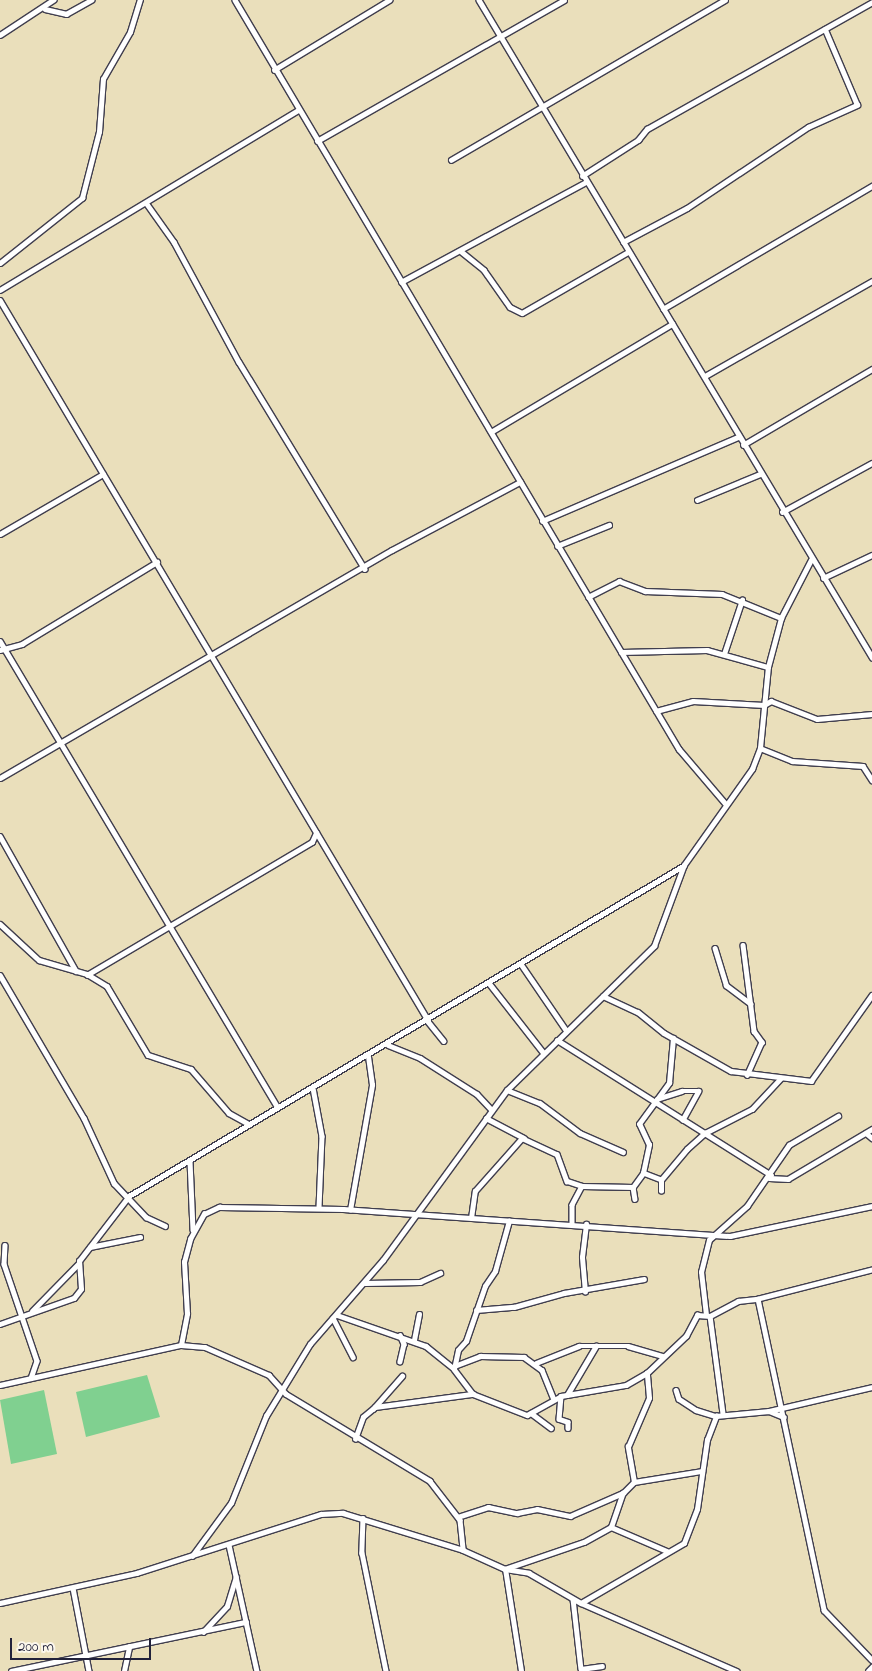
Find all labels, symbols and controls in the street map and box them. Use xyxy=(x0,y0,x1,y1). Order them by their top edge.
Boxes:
scale bar xyxy=(12,1628,154,1660)
text: 200 m xyxy=(18,1636,54,1658)

